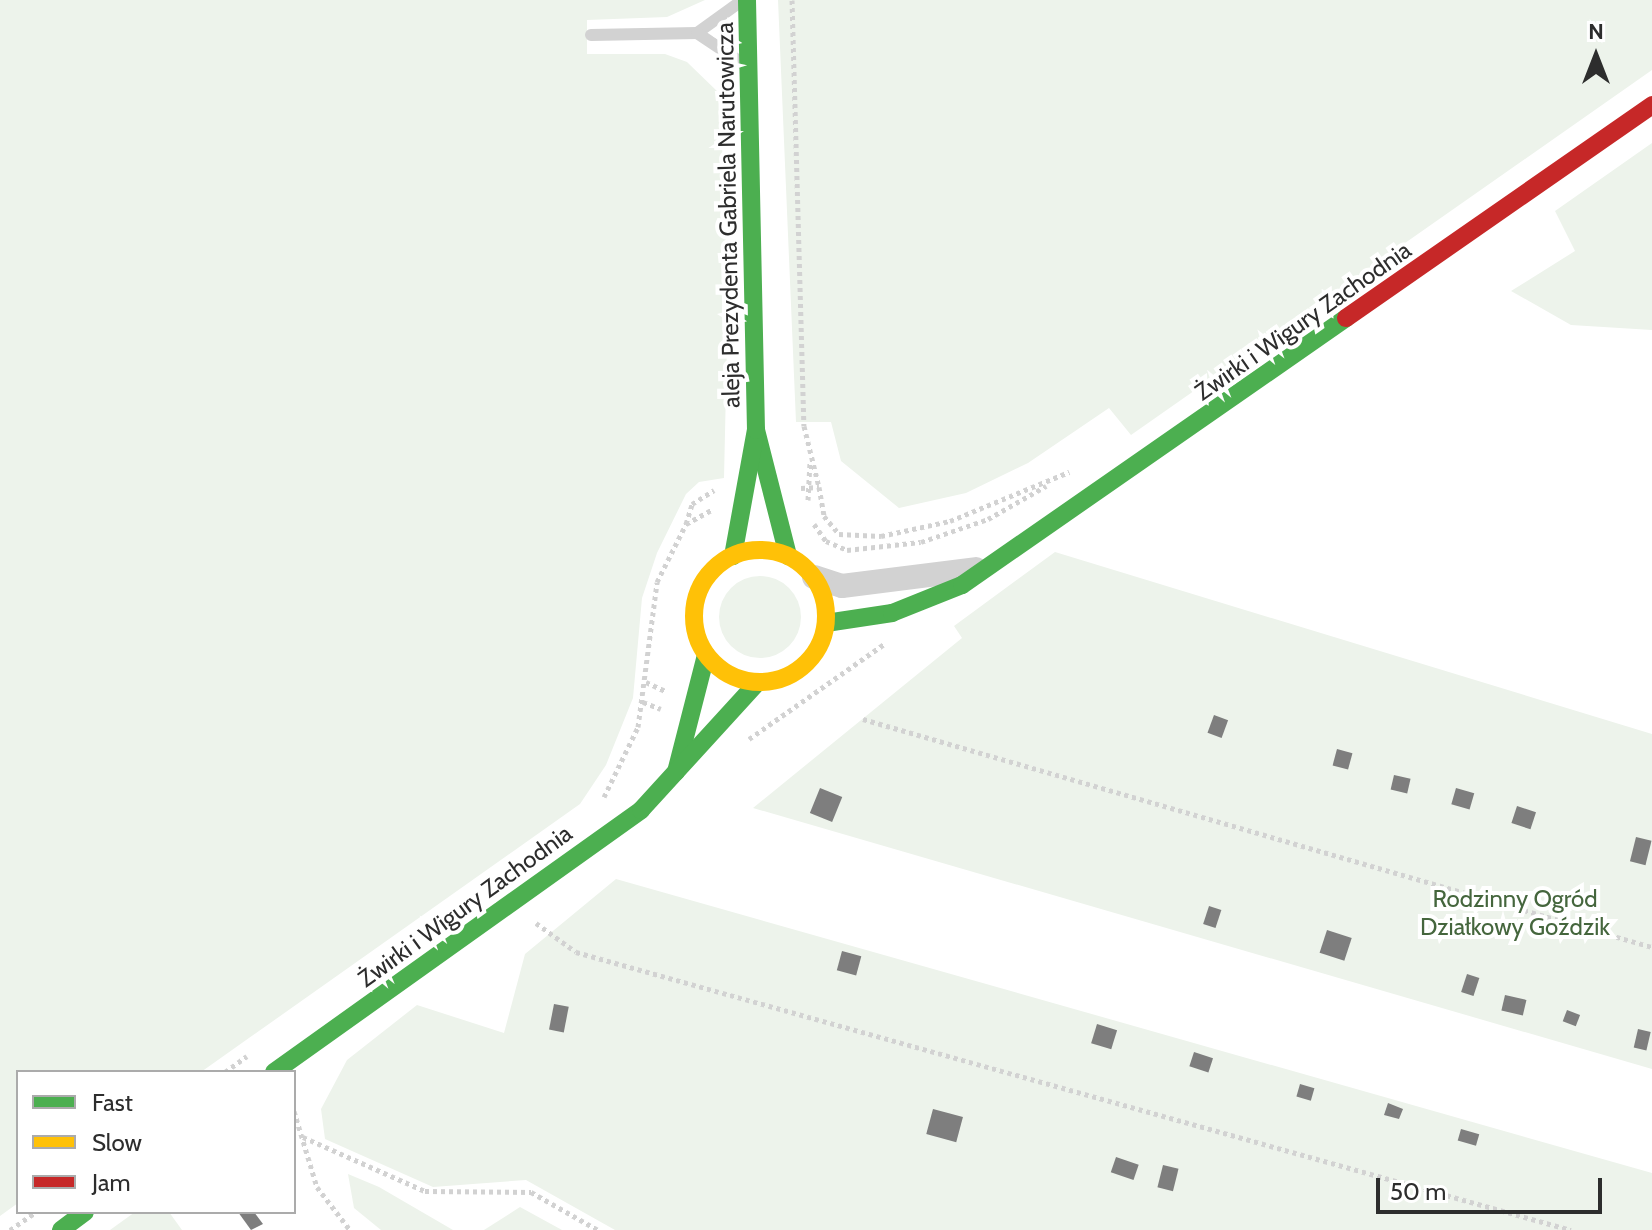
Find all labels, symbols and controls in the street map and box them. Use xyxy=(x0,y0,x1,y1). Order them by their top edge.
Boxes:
north arrow xyxy=(1556,16,1636,96)
text: N xyxy=(1588,18,1604,45)
street label: aleja Prezydenta Gabriela Narutowicza xyxy=(710,22,746,408)
street label: Żwirki i Wigury Zachodnia xyxy=(1189,235,1417,407)
street label: Żwirki i Wigury Zachodnia xyxy=(353,819,577,993)
park label: Rodzinny Ogród Działkowy Goździk xyxy=(1420,885,1610,941)
legend xyxy=(16,1070,296,1214)
text: Fast xyxy=(92,1088,133,1117)
text: Slow xyxy=(92,1128,142,1157)
scale bar xyxy=(1380,1162,1606,1212)
text: Jam xyxy=(92,1168,130,1197)
text: 50 m xyxy=(1390,1177,1446,1206)

